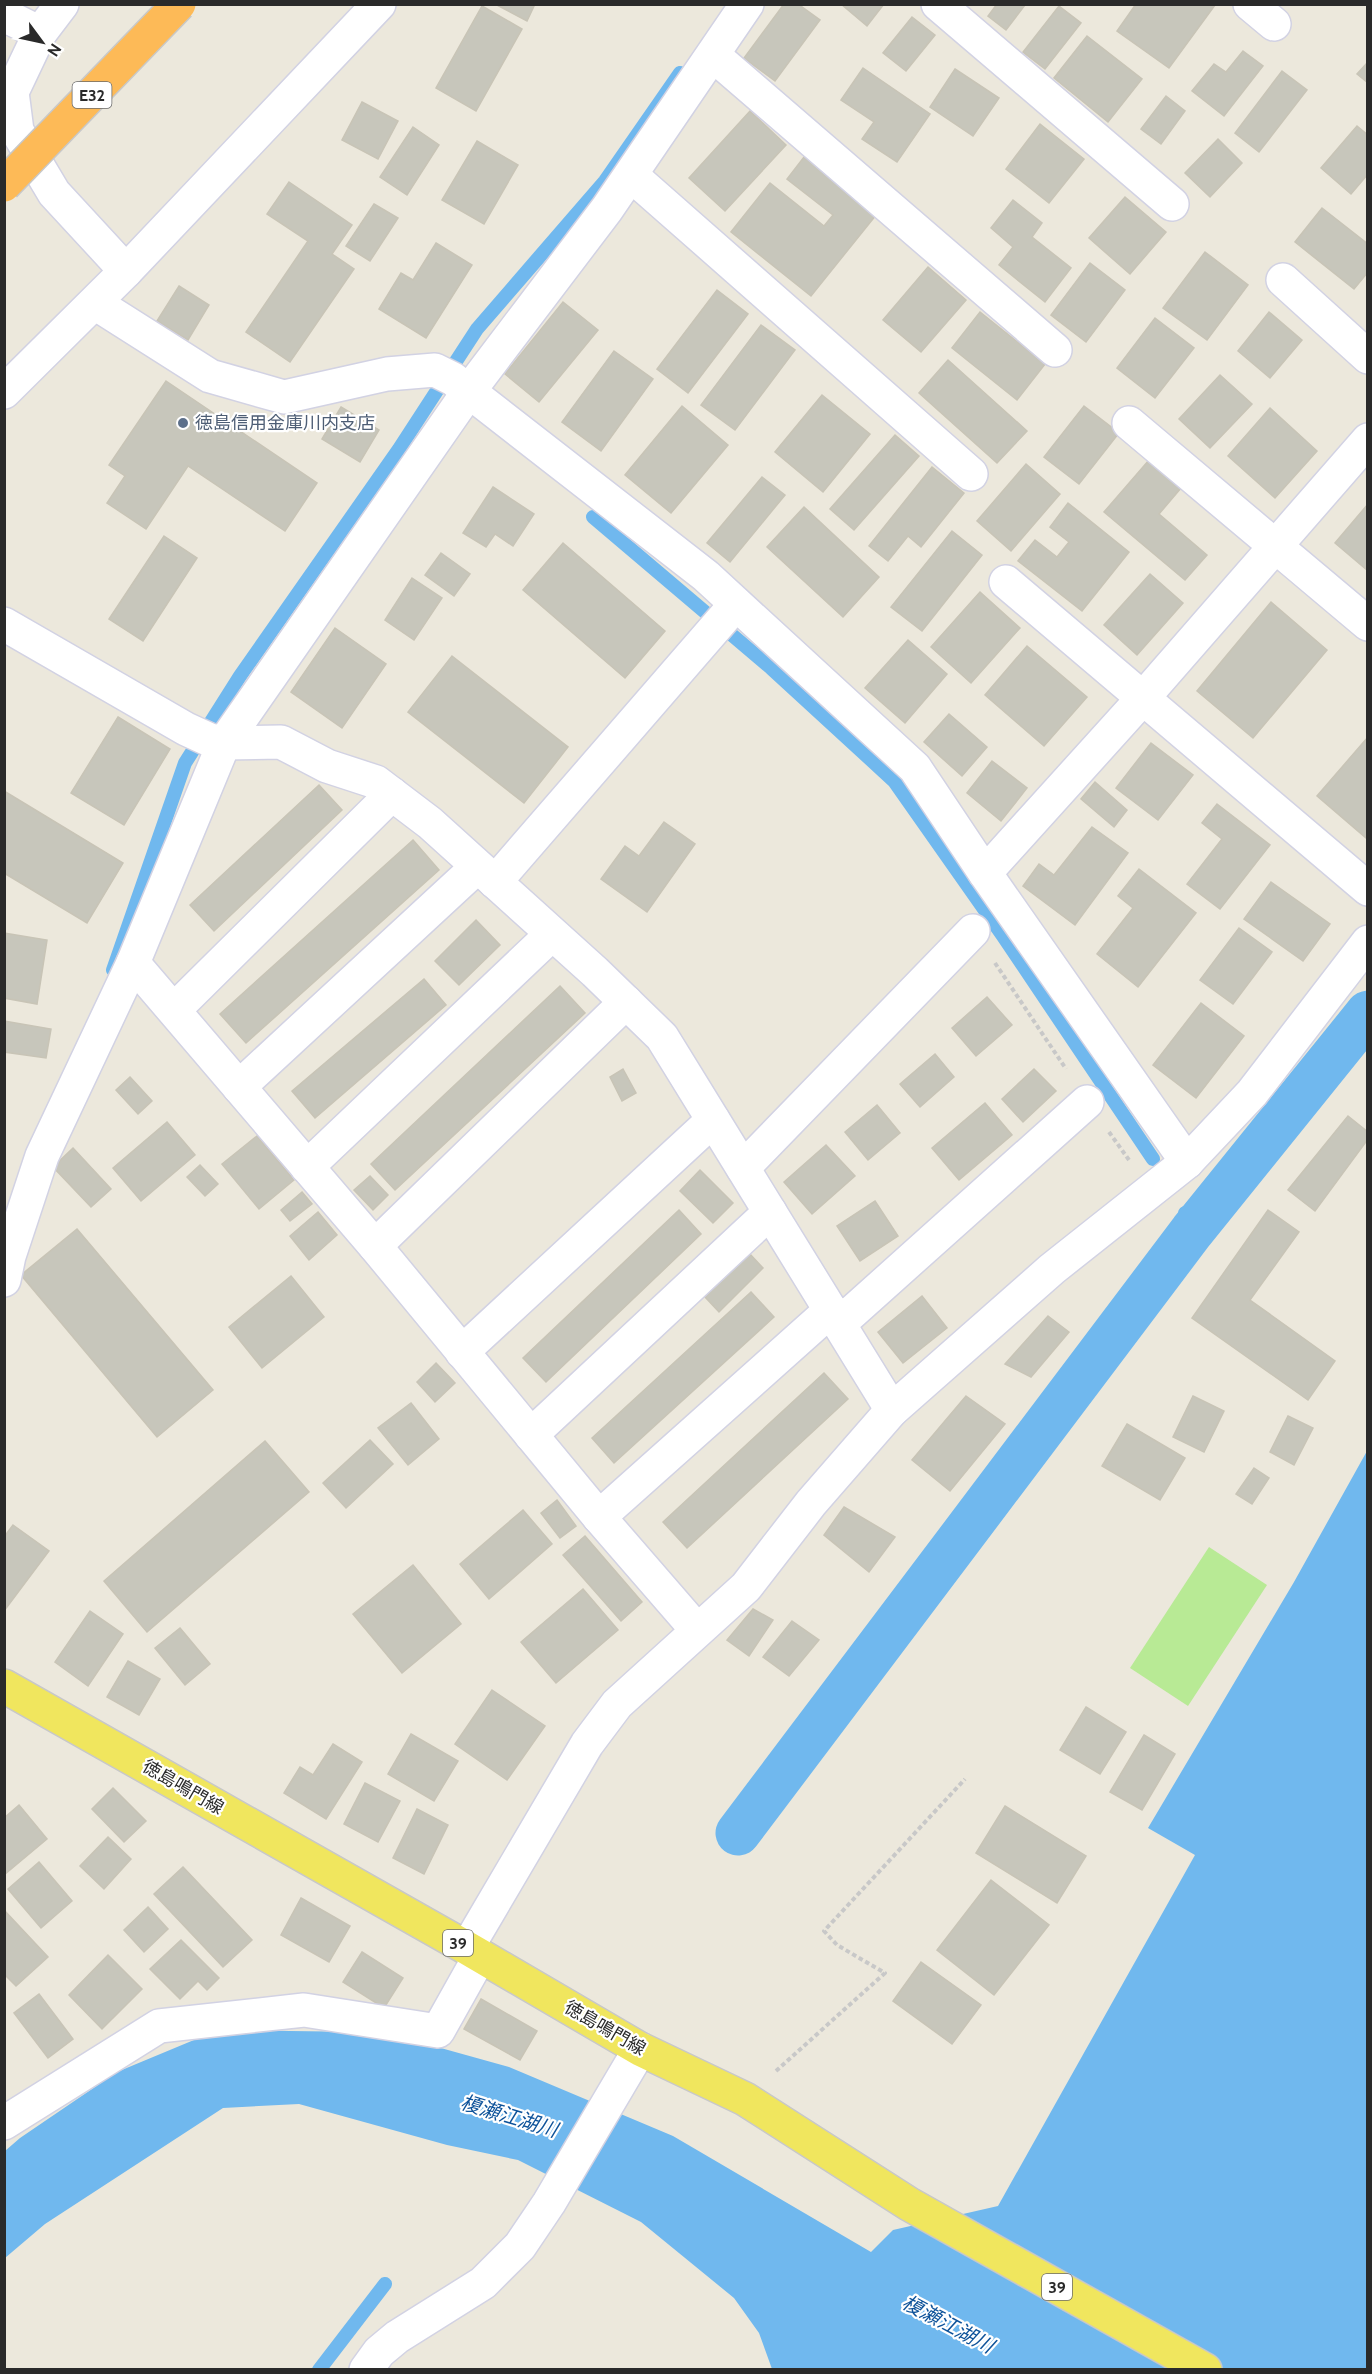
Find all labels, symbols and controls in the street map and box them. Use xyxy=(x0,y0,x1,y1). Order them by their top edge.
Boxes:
north arrow xyxy=(12,12,72,72)
text: N xyxy=(43,40,65,60)
road number: E32 xyxy=(72,82,112,108)
place label: 徳島信用金庫川内支店 xyxy=(195,412,375,434)
marker: 徳島信用金庫川内支店 xyxy=(176,416,190,430)
street label: 徳島鳴門線 xyxy=(139,1755,227,1819)
road number: 39 xyxy=(443,1930,473,1956)
street label: 徳島鳴門線 xyxy=(561,1996,649,2060)
water label: 榎瀬江湖川 xyxy=(458,2090,562,2143)
road number: 39 xyxy=(1042,2274,1072,2300)
water label: 榎瀬江湖川 xyxy=(898,2290,1000,2359)

